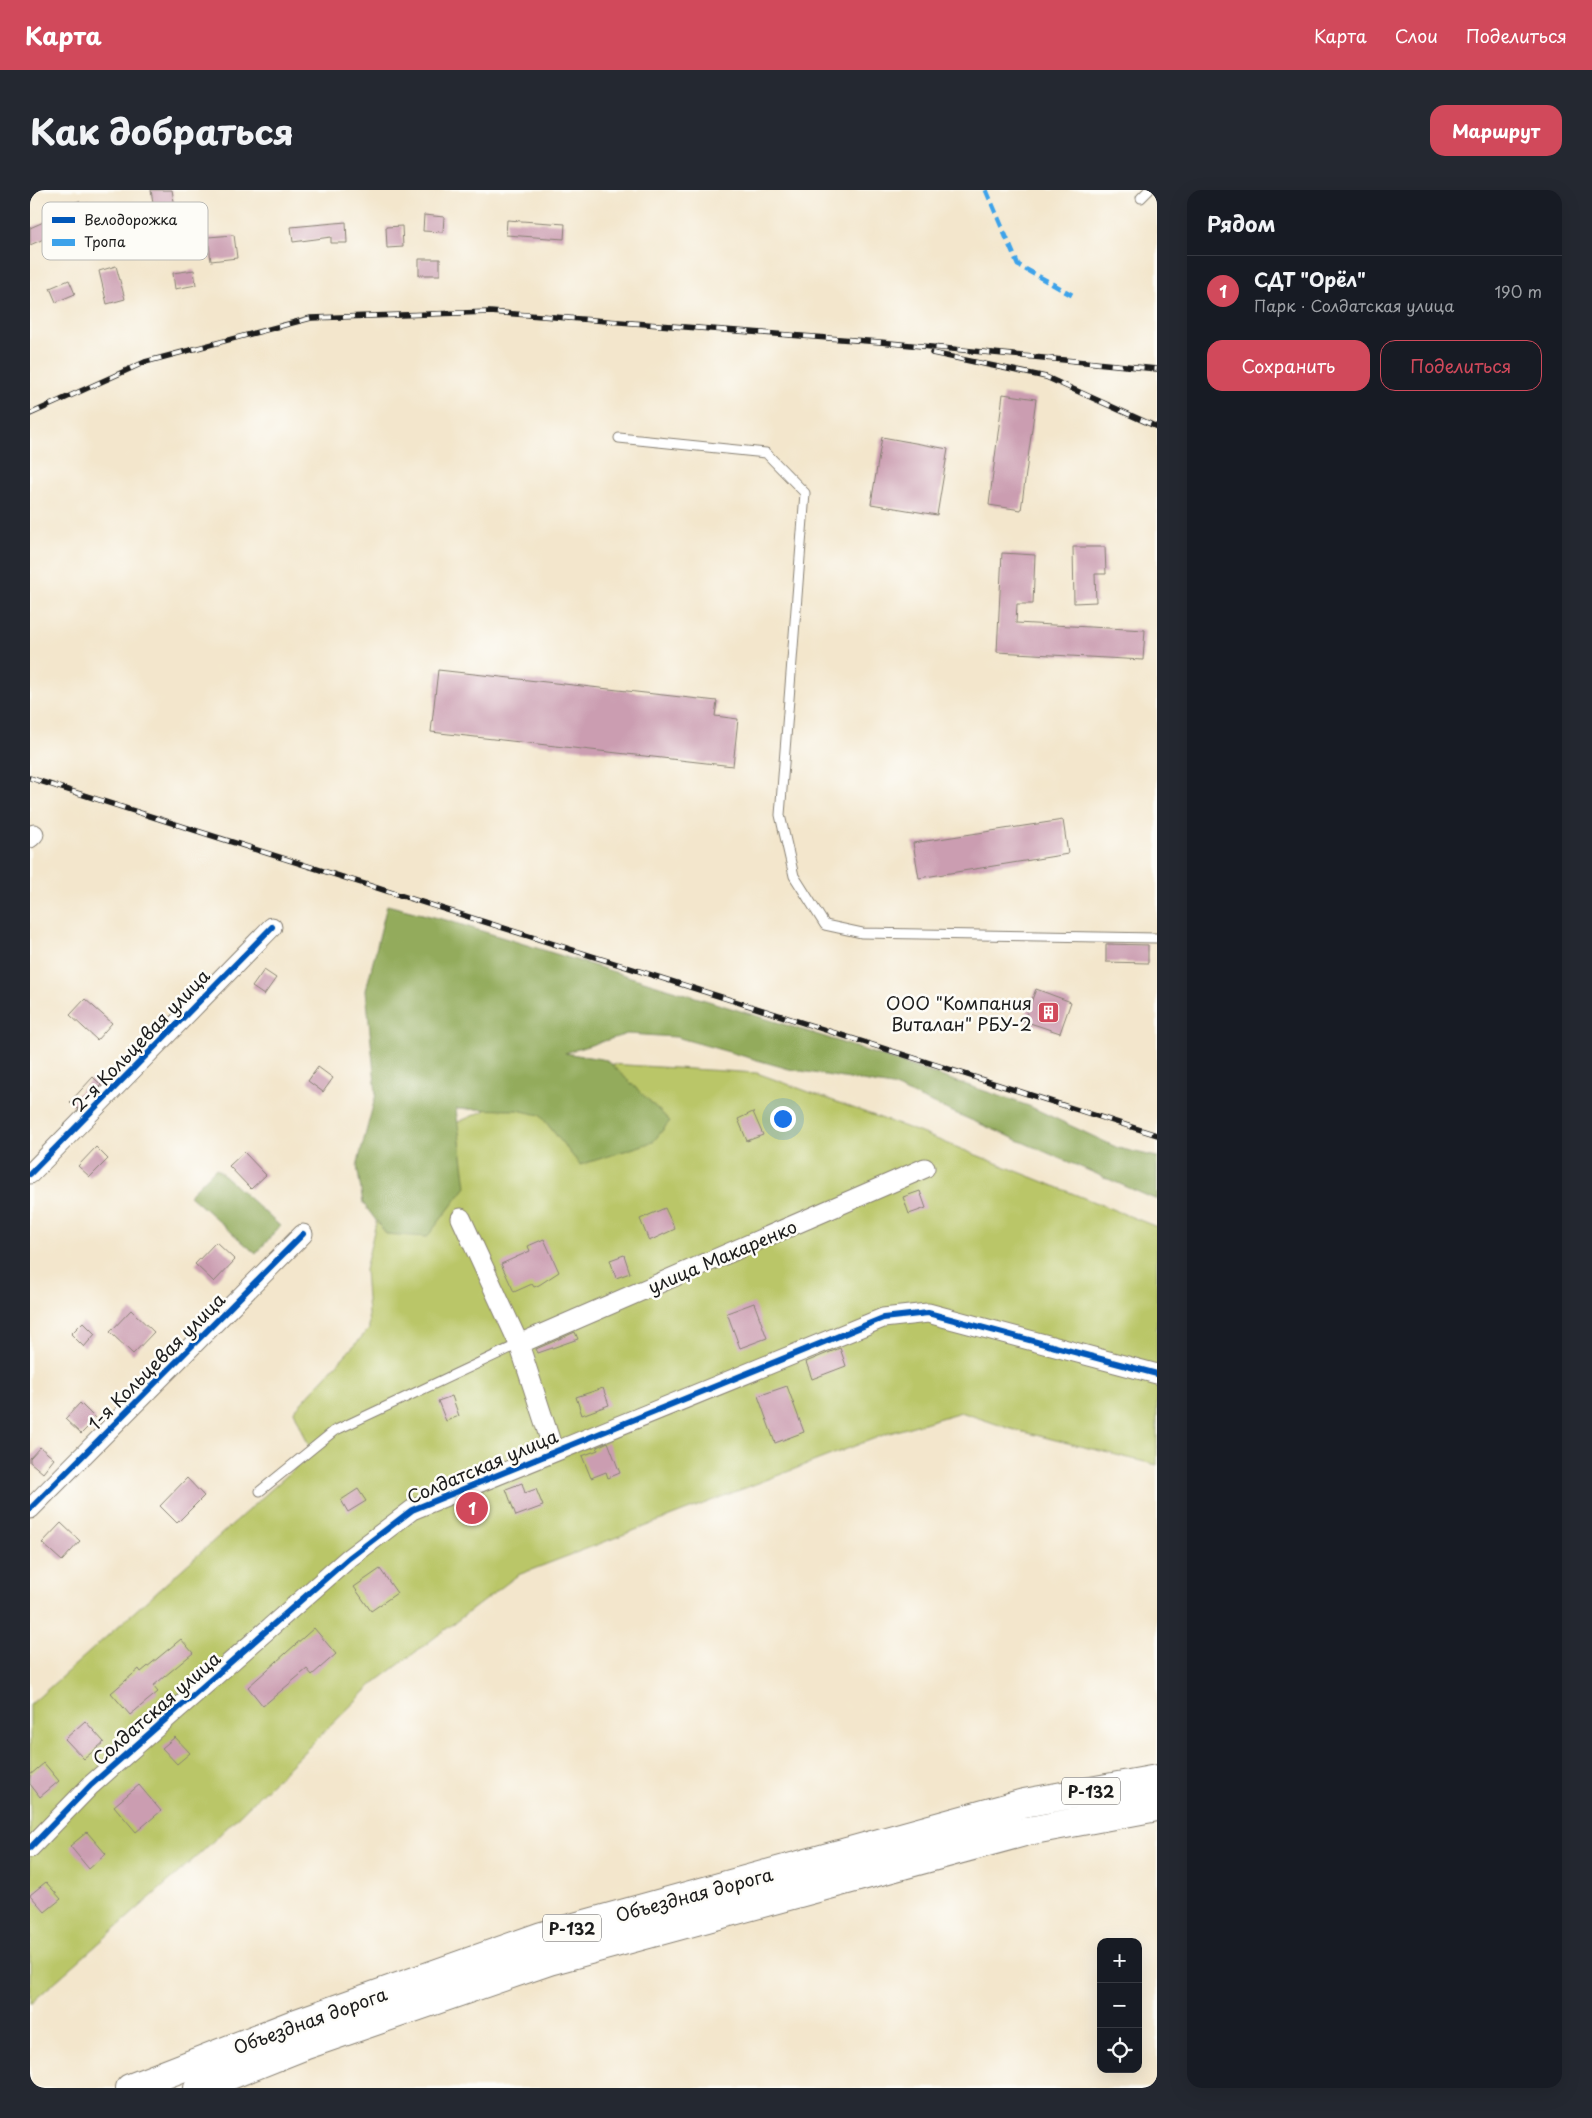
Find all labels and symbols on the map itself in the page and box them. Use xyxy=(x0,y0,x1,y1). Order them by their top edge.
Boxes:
legend xyxy=(42,202,208,260)
text: Велодорожка xyxy=(84,209,178,230)
text: Тропа xyxy=(84,231,126,252)
street label: 2-я Кольцевая улица xyxy=(65,962,216,1117)
place label: ООО "Компания Виталан" РБУ-2 xyxy=(886,989,1032,1037)
building icon: ООО "Компания Виталан" РБУ-2 xyxy=(1036,1000,1060,1024)
your location xyxy=(770,1106,796,1132)
street label: улица Макаренко xyxy=(643,1212,801,1300)
street label: 1-я Кольцевая улица xyxy=(81,1286,231,1436)
street label: Солдатская улица xyxy=(402,1422,562,1510)
pin: 1 xyxy=(456,1489,488,1527)
street label: Солдатская улица xyxy=(86,1644,226,1771)
road number: Р-132 xyxy=(1062,1778,1120,1804)
street label: Объездная дорога xyxy=(612,1860,776,1928)
road number: Р-132 xyxy=(543,1915,601,1942)
street label: Объездная дорога xyxy=(229,1979,391,2060)

